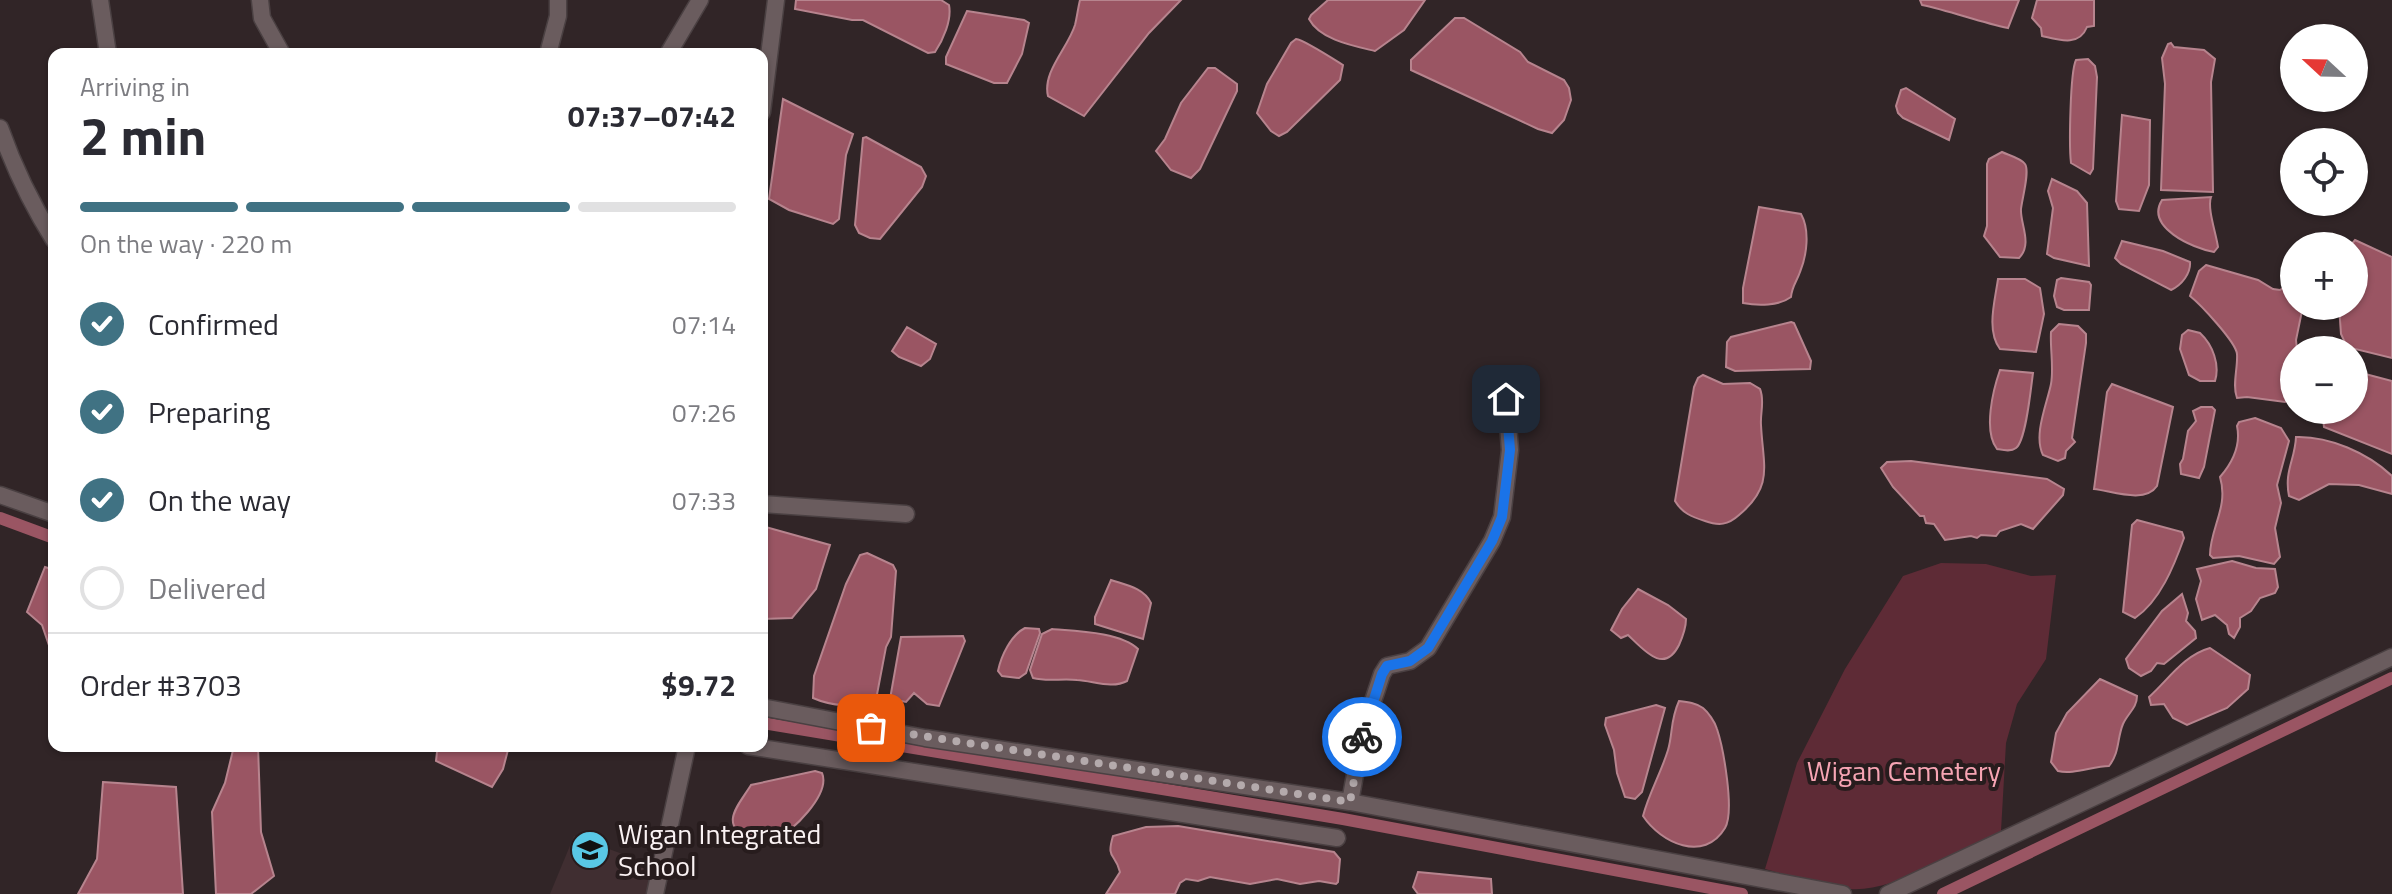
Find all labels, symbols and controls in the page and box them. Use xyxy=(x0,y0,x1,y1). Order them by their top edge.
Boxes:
north arrow xyxy=(2280,24,2368,112)
map controls xyxy=(2280,24,2368,424)
text: Arriving in xyxy=(80,67,190,106)
text: 07:37–07:42 xyxy=(568,93,736,139)
text: 2 min xyxy=(80,96,206,175)
button: locate xyxy=(2280,128,2368,216)
text: On the way · 220 m xyxy=(80,224,292,263)
button: + xyxy=(2280,232,2368,320)
text: Confirmed xyxy=(148,301,279,347)
icon: check xyxy=(80,302,124,346)
text: 07:14 xyxy=(672,305,736,344)
button: − xyxy=(2280,336,2368,424)
pin xyxy=(1472,365,1540,433)
icon: home xyxy=(1484,377,1528,421)
text: Preparing xyxy=(148,389,270,435)
icon: check xyxy=(80,390,124,434)
text: 07:26 xyxy=(672,393,736,432)
text: On the way xyxy=(148,477,291,523)
icon: check xyxy=(80,478,124,522)
text: 07:33 xyxy=(672,481,736,520)
text: Delivered xyxy=(148,565,266,611)
text: Order #3703 xyxy=(80,662,242,708)
text: $9.72 xyxy=(661,662,736,708)
pin xyxy=(837,694,905,762)
courier xyxy=(1322,697,1402,777)
icon: bag xyxy=(849,706,893,750)
icon: bike xyxy=(1340,715,1384,759)
park label: Wigan Cemetery xyxy=(1807,749,2001,792)
place label: Wigan Integrated School xyxy=(618,812,821,887)
school or university icon: Wigan Integrated School xyxy=(569,829,611,871)

